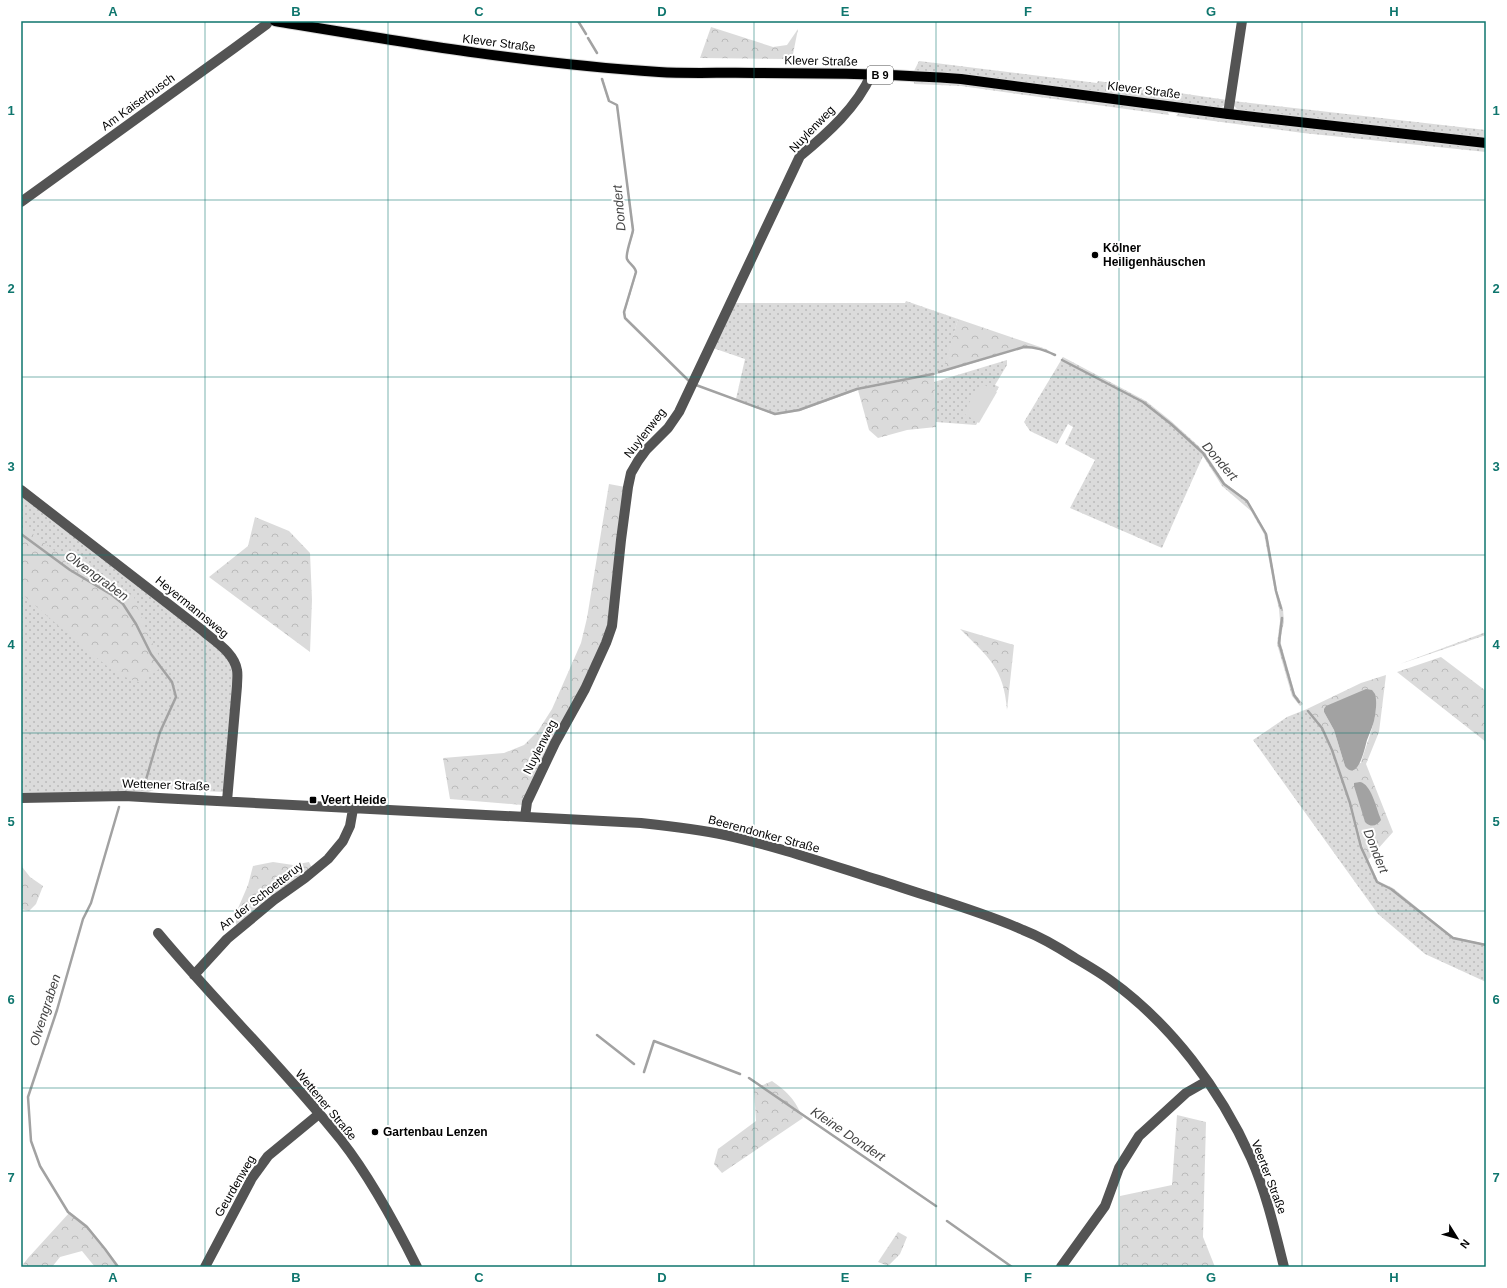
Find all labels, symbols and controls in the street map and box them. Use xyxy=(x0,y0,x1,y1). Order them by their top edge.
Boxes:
text: A xyxy=(108,4,118,19)
text: B xyxy=(291,4,301,19)
text: C xyxy=(474,4,484,19)
text: D xyxy=(657,4,667,19)
text: E xyxy=(841,4,850,19)
text: F xyxy=(1024,4,1032,19)
text: G xyxy=(1206,4,1216,19)
text: H xyxy=(1389,4,1399,19)
street label: Klever Straße xyxy=(462,32,537,54)
street label: Klever Straße xyxy=(784,53,858,69)
road number: B 9 xyxy=(867,66,893,84)
street label: Am Kaiserbusch xyxy=(99,71,177,133)
street label: Klever Straße xyxy=(1107,79,1182,101)
text: 1 xyxy=(7,103,15,118)
street label: Nuylenweg xyxy=(786,103,838,155)
text: 1 xyxy=(1492,103,1500,118)
water label: Dondert xyxy=(609,183,628,232)
place label: Kölner Heiligenhäuschen xyxy=(1103,241,1206,269)
marker: Kölner Heiligenhäuschen xyxy=(1090,250,1100,260)
text: 2 xyxy=(7,281,15,296)
text: 2 xyxy=(1492,281,1500,296)
street label: Nuylenweg xyxy=(621,405,669,461)
water label: Dondert xyxy=(1199,439,1242,484)
text: 3 xyxy=(7,459,15,474)
text: 3 xyxy=(1492,459,1500,474)
water label: Olvengraben xyxy=(62,548,132,604)
street label: Heyermannsweg xyxy=(153,573,231,641)
text: 4 xyxy=(7,637,15,652)
text: 4 xyxy=(1492,637,1500,652)
street label: Nuylenweg xyxy=(520,717,560,777)
street label: Wettener Straße xyxy=(122,776,210,794)
place label: Veert Heide xyxy=(321,793,387,807)
marker: Veert Heide xyxy=(308,795,318,805)
street label: Beerendonker Straße xyxy=(707,812,822,856)
text: 5 xyxy=(7,814,15,829)
text: 5 xyxy=(1492,814,1500,829)
water label: Dondert xyxy=(1360,827,1392,877)
street label: An der Schoetteruy xyxy=(216,859,306,933)
water label: Olvengraben xyxy=(26,972,64,1048)
text: 6 xyxy=(7,992,15,1007)
text: 6 xyxy=(1492,992,1500,1007)
street label: Wettener Straße xyxy=(292,1067,360,1143)
water label: Kleine Dondert xyxy=(808,1104,889,1165)
place label: Gartenbau Lenzen xyxy=(383,1125,488,1139)
marker: Gartenbau Lenzen xyxy=(370,1127,380,1137)
street label: Veerter Straße xyxy=(1248,1138,1290,1216)
street label: Geurdenweg xyxy=(212,1153,258,1219)
text: 7 xyxy=(7,1170,15,1185)
text: 7 xyxy=(1492,1170,1500,1185)
north arrow xyxy=(1437,1218,1477,1258)
text: N xyxy=(1458,1237,1472,1251)
text: A xyxy=(108,1270,118,1285)
text: B xyxy=(291,1270,301,1285)
text: C xyxy=(474,1270,484,1285)
text: D xyxy=(657,1270,667,1285)
text: E xyxy=(841,1270,850,1285)
text: F xyxy=(1024,1270,1032,1285)
text: G xyxy=(1206,1270,1216,1285)
text: H xyxy=(1389,1270,1399,1285)

